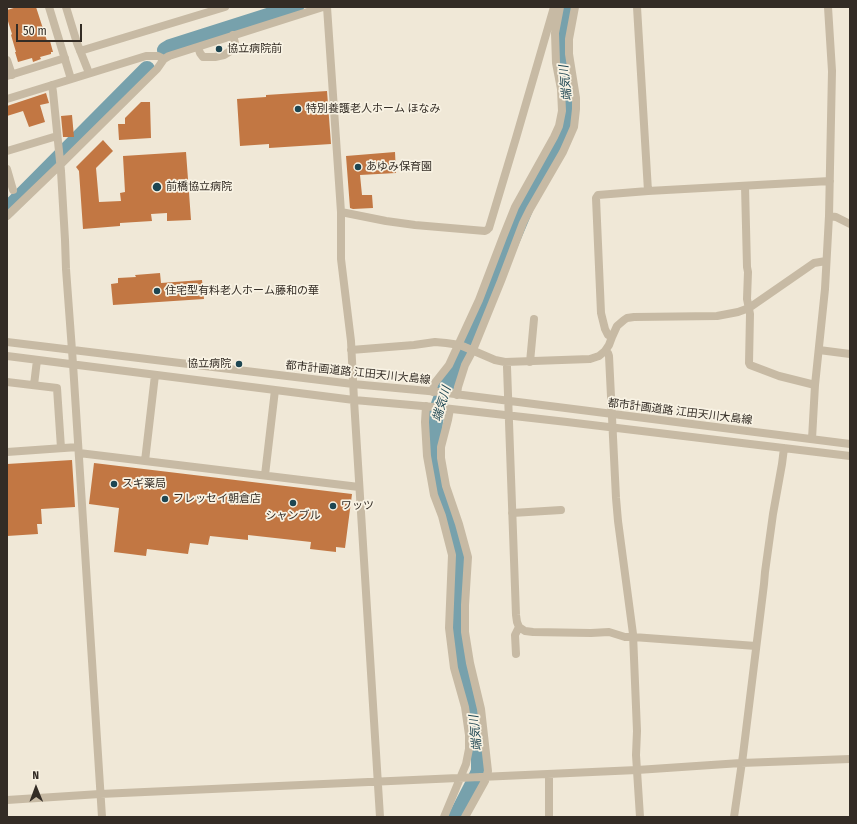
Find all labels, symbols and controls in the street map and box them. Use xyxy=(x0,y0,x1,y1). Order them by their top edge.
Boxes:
scale bar xyxy=(18,16,84,42)
text: 50 m xyxy=(23,24,47,38)
place label: 協立病院前 xyxy=(227,42,282,56)
marker: 協立病院前 xyxy=(214,44,224,54)
water label: 端気川 xyxy=(557,64,575,102)
place label: 特別養護老人ホーム ほなみ xyxy=(306,102,441,116)
marker: 特別養護老人ホーム ほなみ xyxy=(293,104,303,114)
place label: あゆみ保育園 xyxy=(366,160,432,174)
marker: あゆみ保育園 xyxy=(353,162,363,172)
place label: 前橋協立病院 xyxy=(166,180,232,194)
marker: 前橋協立病院 xyxy=(151,181,163,193)
place label: 住宅型有料老人ホーム藤和の華 xyxy=(165,284,319,298)
marker: 住宅型有料老人ホーム藤和の華 xyxy=(152,286,162,296)
place label: 協立病院 xyxy=(187,357,231,371)
marker: 協立病院 xyxy=(234,359,244,369)
street label: 都市計画道路 江田天川大島線 xyxy=(285,359,431,387)
water label: 端気川 xyxy=(430,385,454,423)
street label: 都市計画道路 江田天川大島線 xyxy=(607,397,753,427)
place label: スギ薬局 xyxy=(122,477,166,491)
marker: スギ薬局 xyxy=(109,479,119,489)
place label: フレッセイ朝倉店 xyxy=(173,492,261,506)
marker: フレッセイ朝倉店 xyxy=(160,494,170,504)
marker: シャンブル xyxy=(288,498,298,508)
place label: ワッツ xyxy=(341,499,374,513)
marker: ワッツ xyxy=(328,501,338,511)
place label: シャンブル xyxy=(266,509,320,523)
water label: 端気川 xyxy=(467,714,485,752)
north arrow xyxy=(16,768,56,808)
text: N xyxy=(32,769,39,782)

